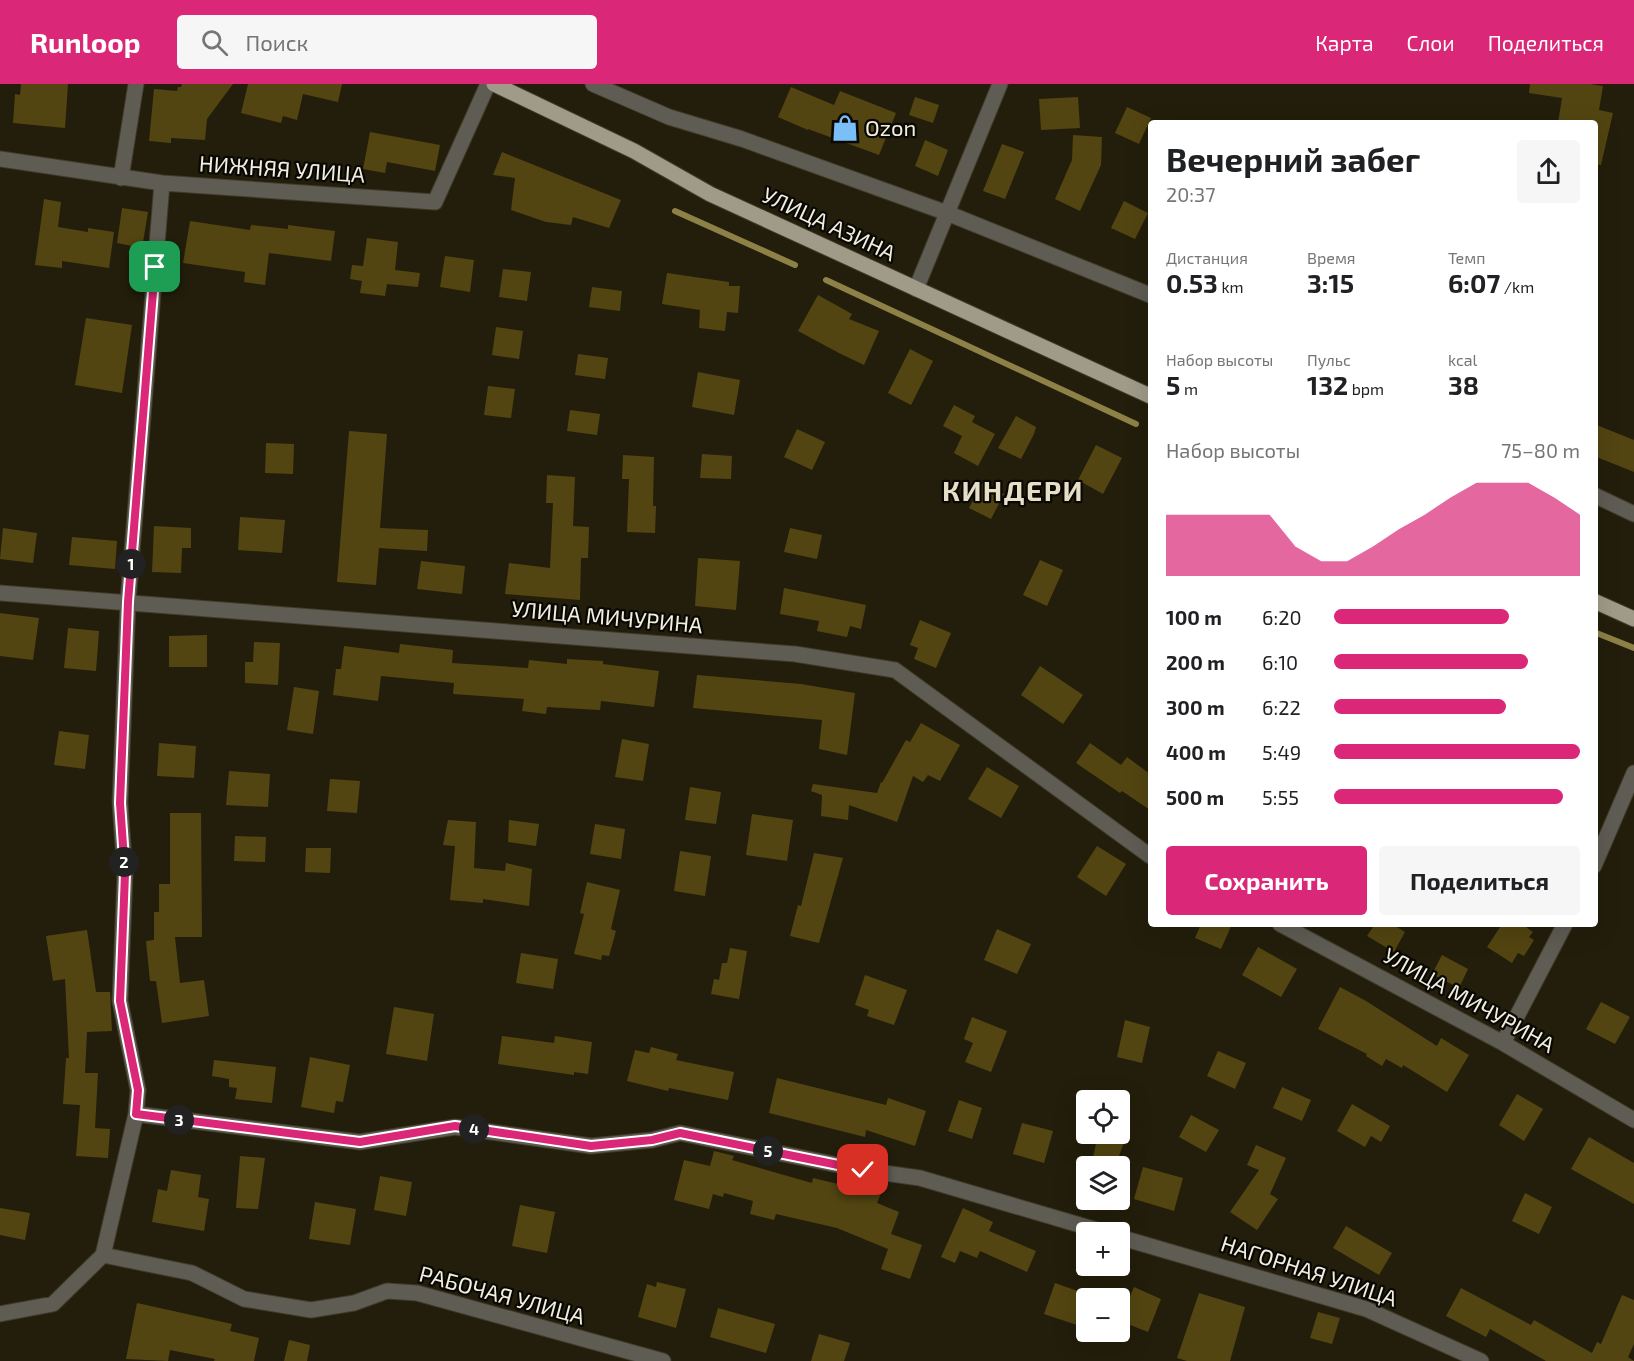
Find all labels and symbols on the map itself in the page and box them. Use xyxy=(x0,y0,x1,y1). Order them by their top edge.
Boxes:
shop icon: Ozon xyxy=(830,113,860,143)
place label: Ozon xyxy=(865,114,916,140)
street label: НИЖНЯЯ УЛИЦА xyxy=(198,149,366,187)
street label: УЛИЦА АЗИНА xyxy=(759,181,900,265)
pin xyxy=(129,241,180,292)
district label: КИНДЕРИ xyxy=(942,473,1084,507)
pin: 1 xyxy=(116,549,146,579)
street label: УЛИЦА МИЧУРИНА xyxy=(510,595,704,637)
pin: 2 xyxy=(109,847,139,877)
street label: УЛИЦА МИЧУРИНА xyxy=(1379,941,1560,1057)
pin: 3 xyxy=(164,1105,194,1135)
pin: 4 xyxy=(459,1114,489,1144)
pin: 5 xyxy=(753,1136,783,1166)
pin xyxy=(837,1144,888,1195)
street label: НАГОРНАЯ УЛИЦА xyxy=(1218,1229,1401,1311)
street label: РАБОЧАЯ УЛИЦА xyxy=(417,1259,588,1329)

